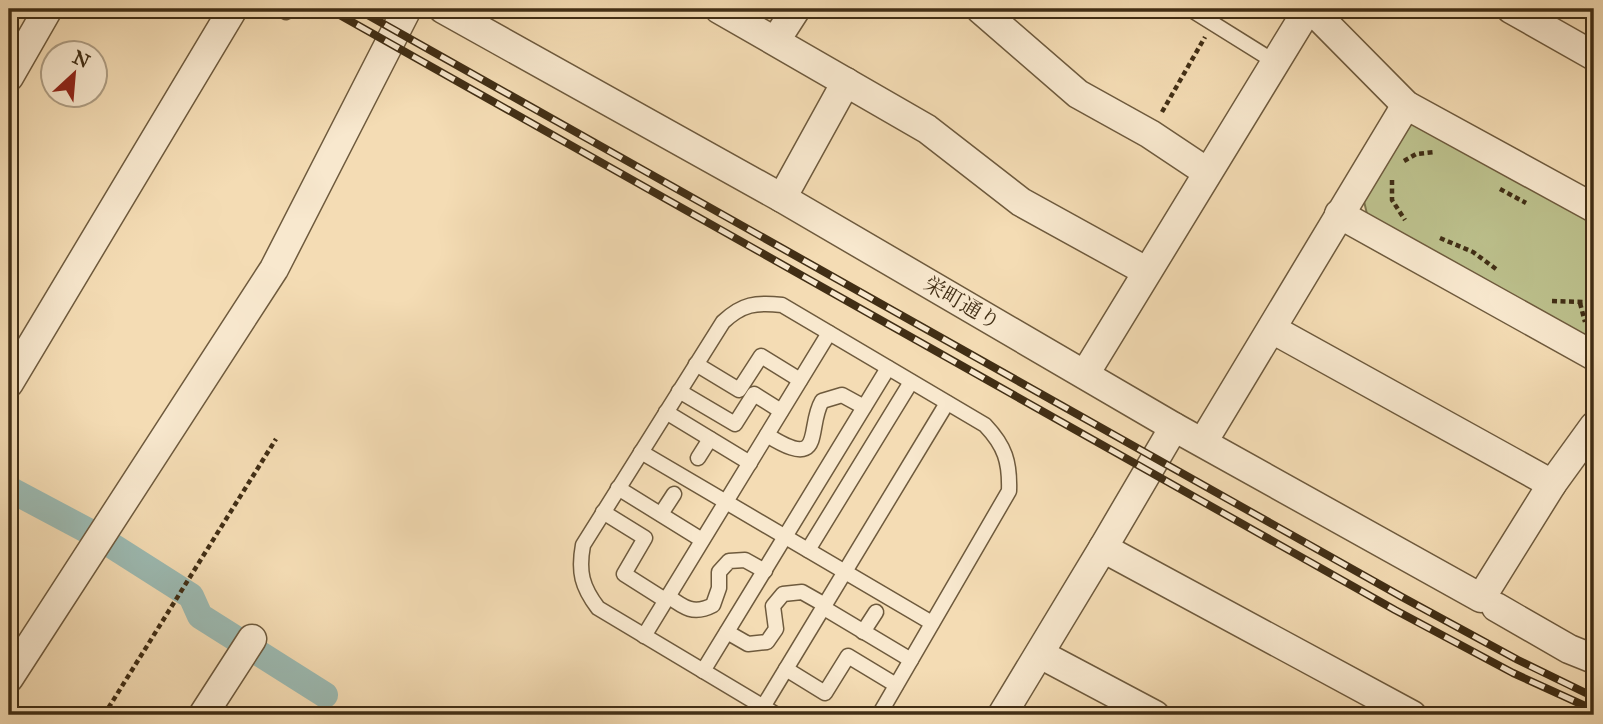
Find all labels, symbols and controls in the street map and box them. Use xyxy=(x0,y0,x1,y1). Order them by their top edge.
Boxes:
north arrow xyxy=(38,38,108,108)
text: N xyxy=(69,45,94,73)
street label: 栄町通り xyxy=(919,271,1005,335)

